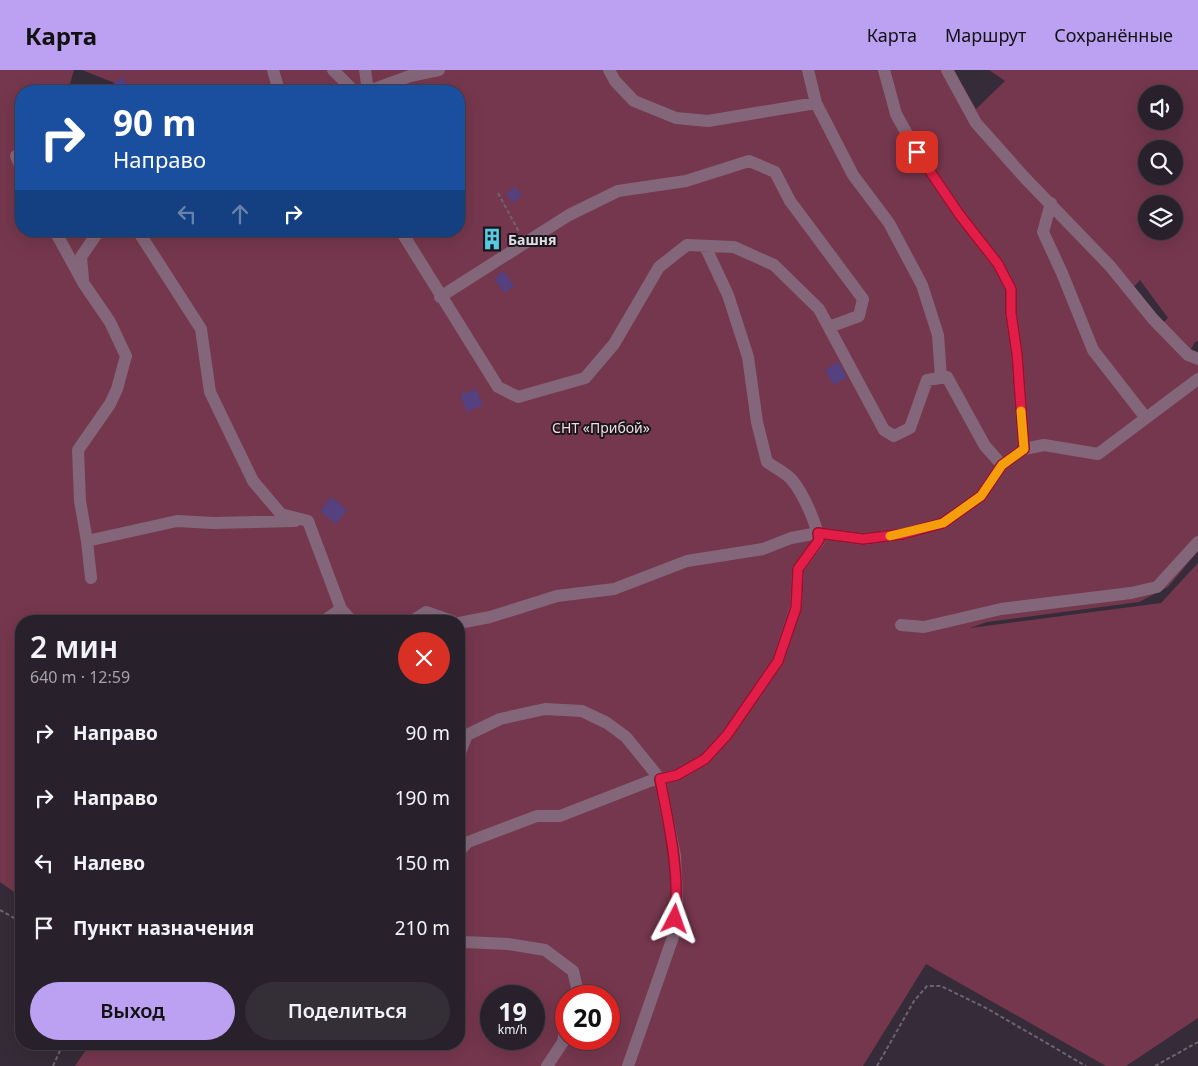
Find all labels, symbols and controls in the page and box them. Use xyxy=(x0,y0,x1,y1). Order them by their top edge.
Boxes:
text: Карта xyxy=(25,19,97,52)
text: Карта xyxy=(867,23,917,47)
text: Маршрут xyxy=(945,23,1026,47)
text: Сохранённые xyxy=(1054,23,1173,47)
map controls xyxy=(1138,85,1183,240)
button: sound xyxy=(1138,85,1183,130)
text: 90 m xyxy=(113,99,196,146)
icon: right xyxy=(30,105,95,170)
pin xyxy=(896,131,938,173)
icon: arrive xyxy=(903,138,931,166)
button: search xyxy=(1138,140,1183,185)
text: Направо xyxy=(113,144,206,174)
button: layers xyxy=(1138,195,1183,240)
icon: left xyxy=(173,200,201,228)
icon: ahead xyxy=(226,200,254,228)
icon: right xyxy=(279,200,307,228)
building icon: Башня xyxy=(479,226,505,252)
place label: Башня xyxy=(508,230,556,249)
park label: СНТ «Прибой» xyxy=(552,418,650,437)
text: 2 мин xyxy=(30,626,118,667)
button: close xyxy=(398,632,450,684)
text: 640 m · 12:59 xyxy=(30,666,130,688)
icon: right xyxy=(30,719,58,747)
text: Направо xyxy=(73,720,158,746)
text: 90 m xyxy=(406,720,450,746)
icon: right xyxy=(30,784,58,812)
text: Направо xyxy=(73,785,158,811)
text: 190 m xyxy=(395,785,450,811)
icon: left xyxy=(30,849,58,877)
text: Налево xyxy=(73,850,145,876)
text: 150 m xyxy=(395,850,450,876)
position arrow xyxy=(648,892,700,944)
icon: arrive xyxy=(30,914,58,942)
text: Пункт назначения xyxy=(73,915,254,941)
text: 210 m xyxy=(395,915,450,941)
button: Выход xyxy=(30,982,235,1040)
button: Поделиться xyxy=(245,982,450,1040)
speed limit sign: 20 xyxy=(555,985,620,1050)
text: 19 xyxy=(498,994,527,1028)
text: km/h xyxy=(498,1021,527,1038)

